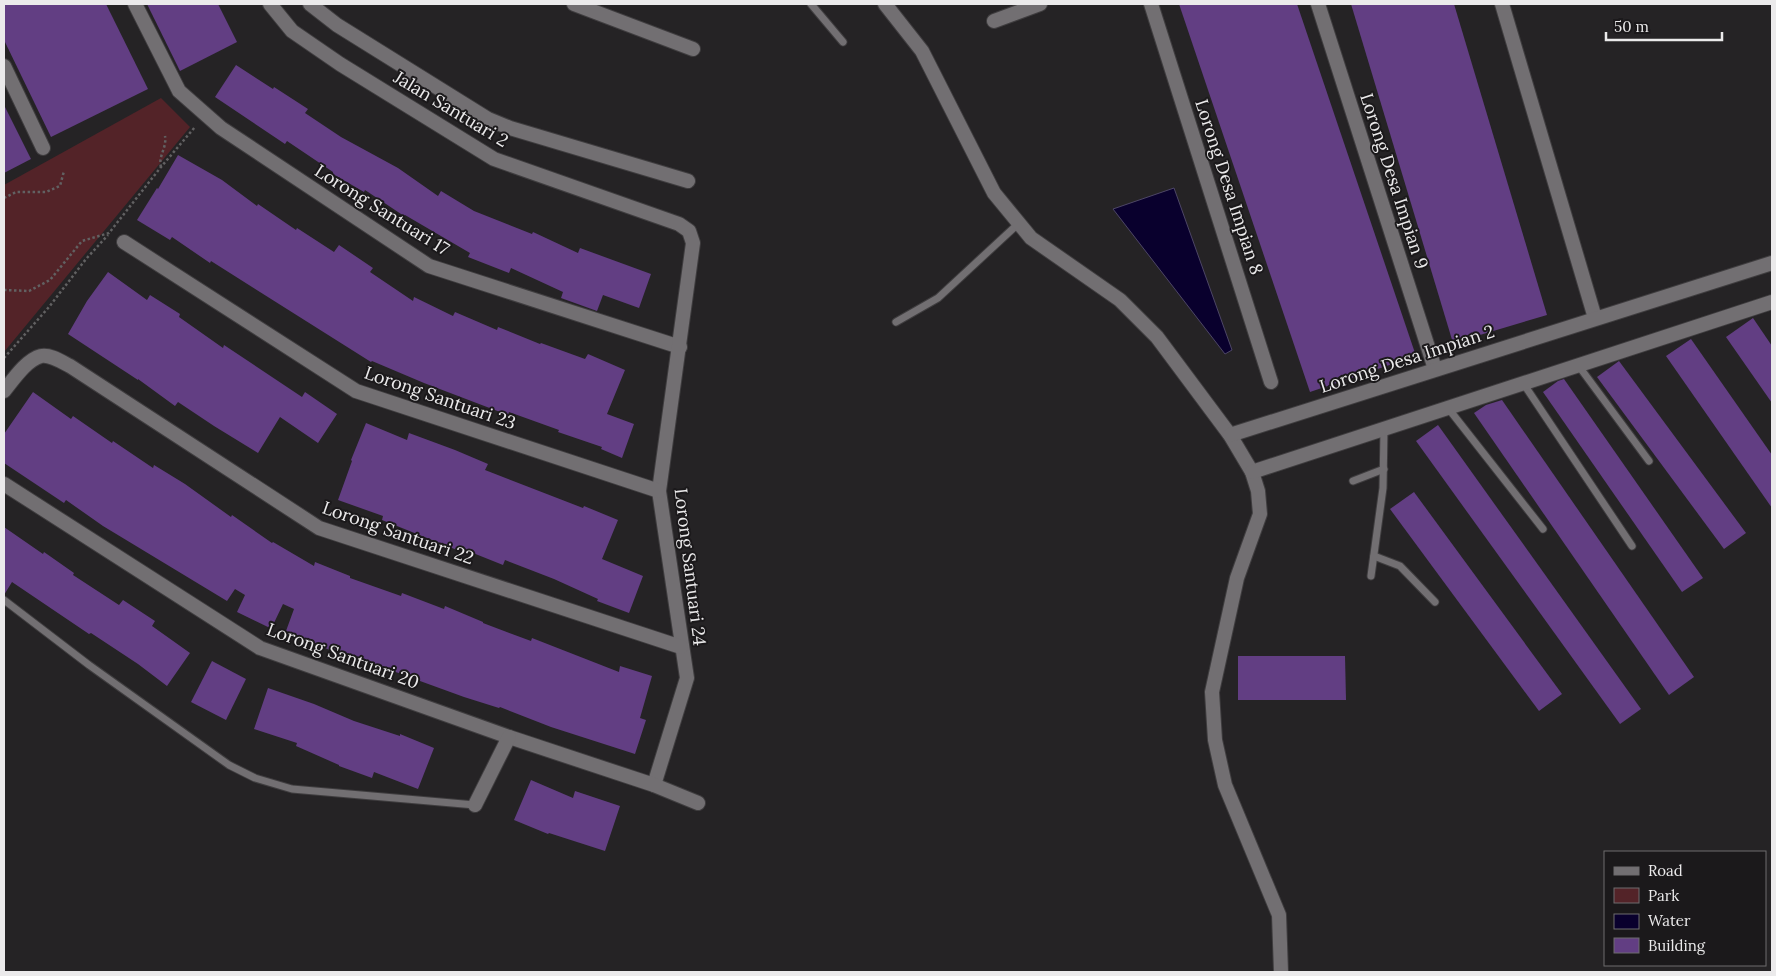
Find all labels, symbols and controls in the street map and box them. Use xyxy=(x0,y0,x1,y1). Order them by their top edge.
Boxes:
scale bar xyxy=(1606,10,1722,42)
text: 50 m xyxy=(1614,17,1649,36)
street label: Jalan Santuari 2 xyxy=(389,65,513,152)
street label: Lorong Desa Impian 9 xyxy=(1355,90,1434,272)
street label: Lorong Desa Impian 8 xyxy=(1190,96,1269,277)
street label: Lorong Santuari 17 xyxy=(311,159,454,260)
street label: Lorong Desa Impian 2 xyxy=(1316,319,1497,398)
street label: Lorong Santuari 23 xyxy=(361,361,519,434)
street label: Lorong Santuari 24 xyxy=(669,487,712,647)
street label: Lorong Santuari 22 xyxy=(319,496,477,569)
street label: Lorong Santuari 20 xyxy=(264,617,422,694)
legend xyxy=(1604,851,1766,966)
text: Road xyxy=(1648,861,1683,880)
text: Park xyxy=(1648,886,1679,905)
text: Water xyxy=(1648,911,1691,930)
text: Building xyxy=(1648,936,1706,955)

